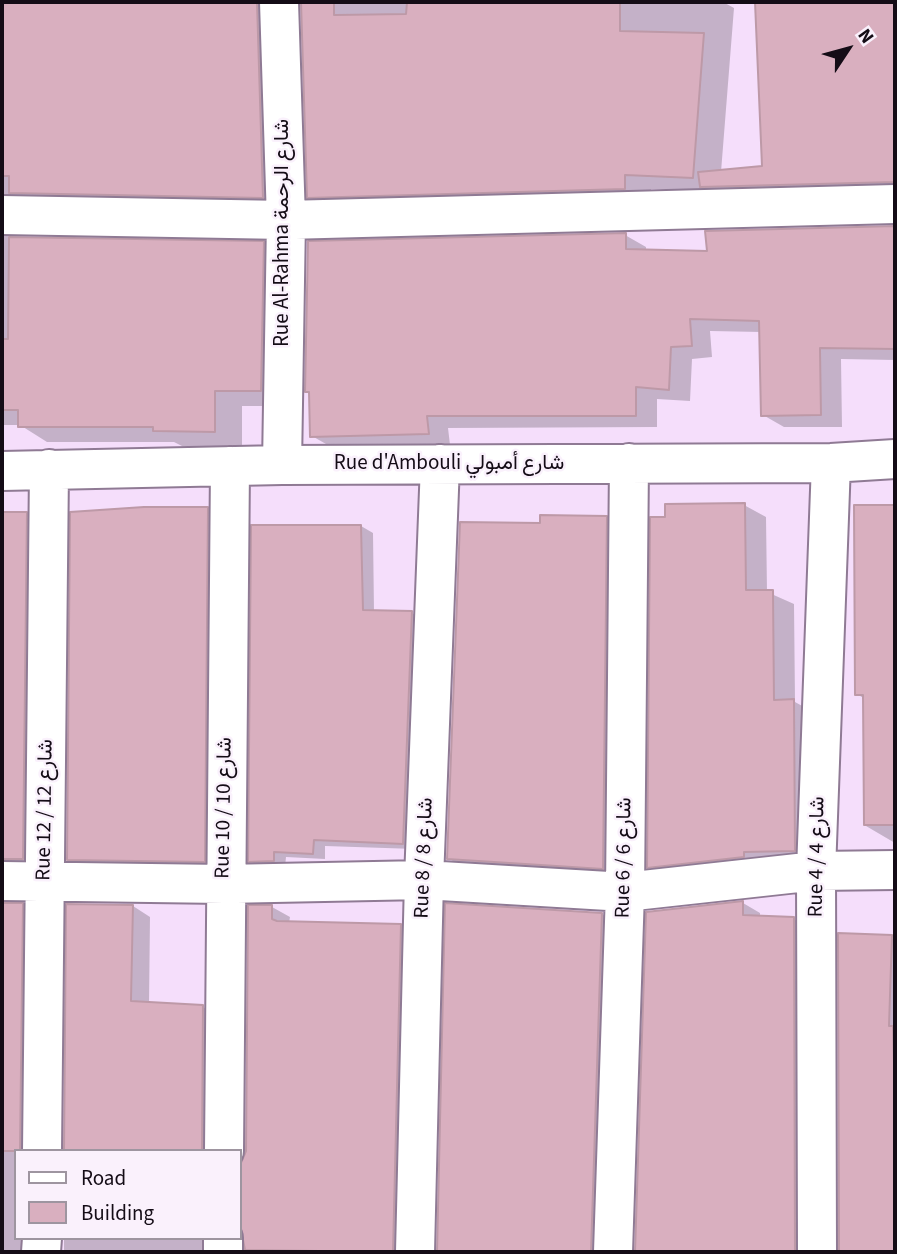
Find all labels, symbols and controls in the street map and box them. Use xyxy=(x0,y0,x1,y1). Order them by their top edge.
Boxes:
north arrow xyxy=(813,14,883,84)
text: N xyxy=(851,23,880,49)
street label: Rue Al-Rahma شارع الرحمة xyxy=(270,119,296,347)
street label: Rue d'Ambouli شارع أمبولي xyxy=(334,451,564,477)
street label: Rue 10 / شارع 10 xyxy=(211,737,239,879)
street label: Rue 12 / شارع 12 xyxy=(32,739,60,881)
street label: Rue 4 / شارع 4 xyxy=(804,796,832,918)
street label: Rue 8 / شارع 8 xyxy=(410,797,440,919)
street label: Rue 6 / شارع 6 xyxy=(611,797,639,919)
legend xyxy=(14,1149,242,1240)
text: Road xyxy=(81,1163,126,1193)
text: Building xyxy=(81,1198,154,1228)

